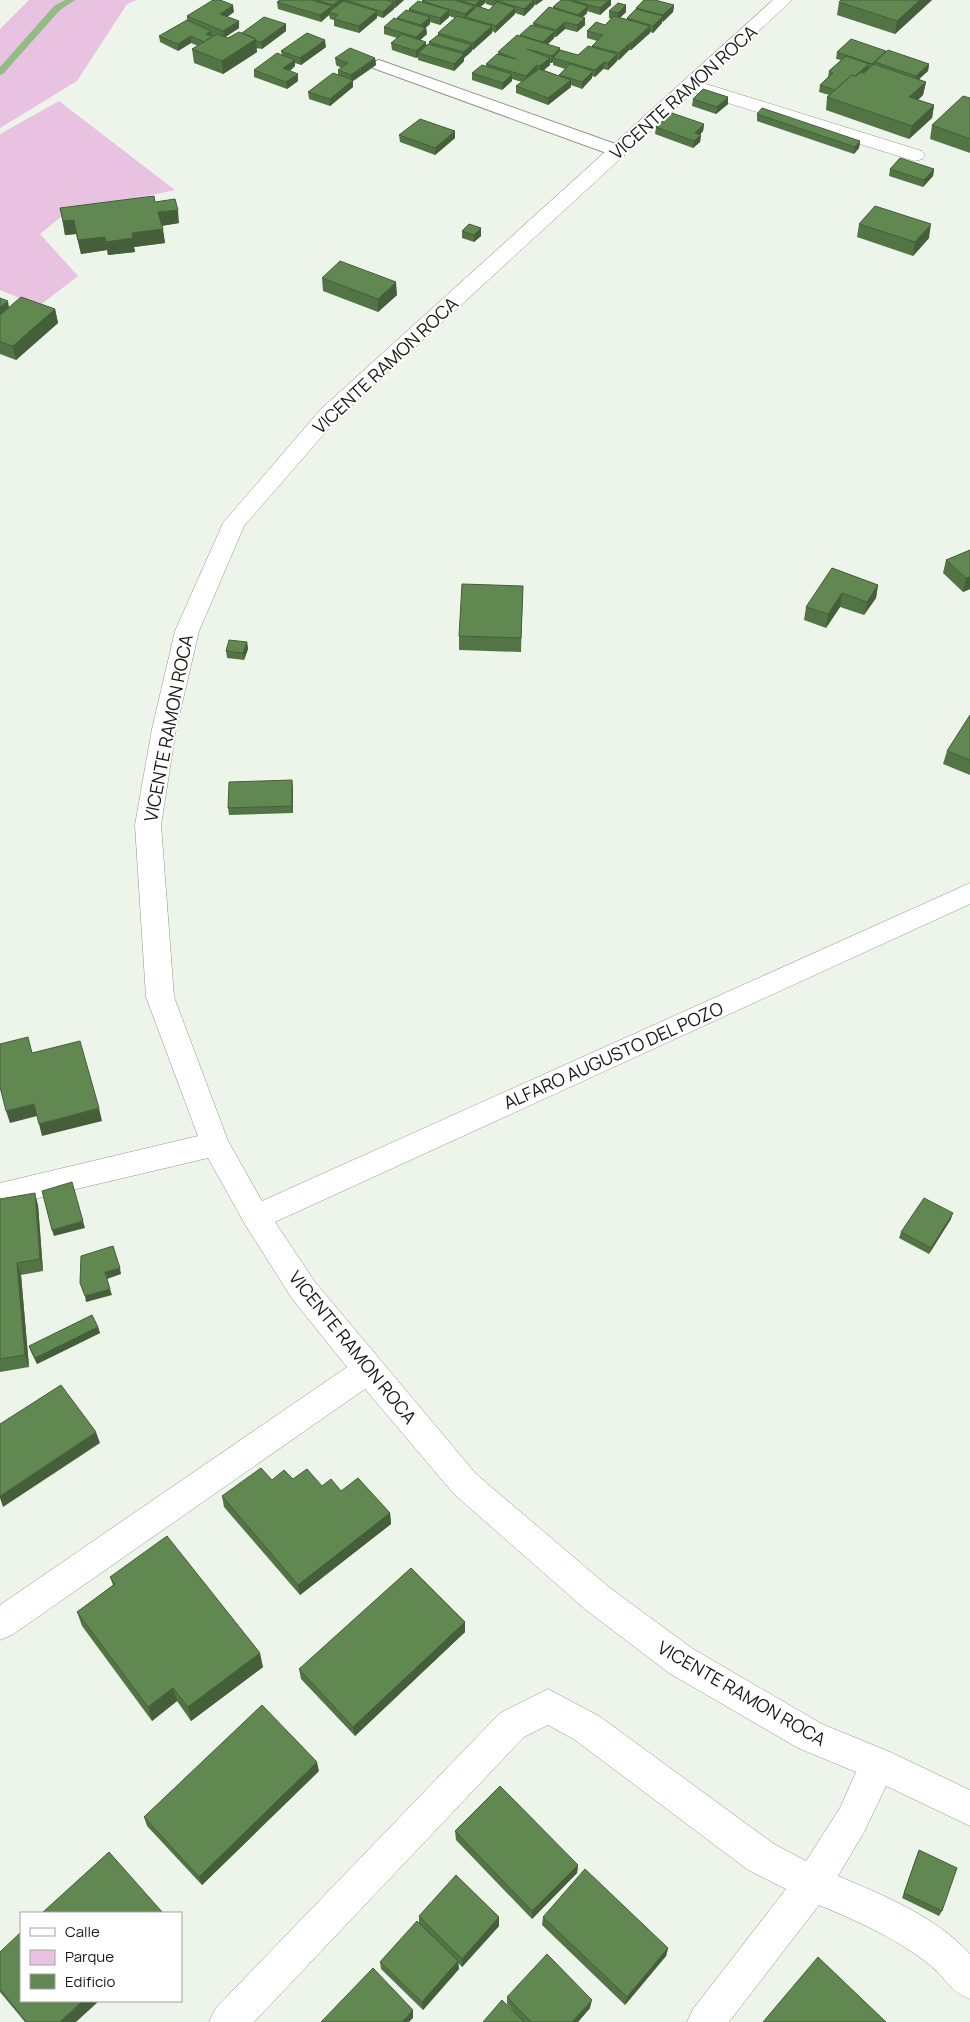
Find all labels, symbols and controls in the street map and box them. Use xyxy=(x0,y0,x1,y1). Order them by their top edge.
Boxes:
street label: VICENTE RAMON ROCA xyxy=(604,19,762,165)
street label: VICENTE RAMON ROCA xyxy=(307,291,463,439)
street label: VICENTE RAMON ROCA xyxy=(138,632,198,824)
street label: ALFARO AUGUSTO DEL POZO xyxy=(499,996,727,1114)
street label: VICENTE RAMON ROCA xyxy=(284,1266,423,1429)
street label: VICENTE RAMON ROCA xyxy=(654,1635,831,1751)
legend xyxy=(20,1912,182,2002)
text: Calle xyxy=(65,1921,100,1942)
text: Parque xyxy=(65,1946,114,1967)
text: Edificio xyxy=(65,1971,116,1992)

